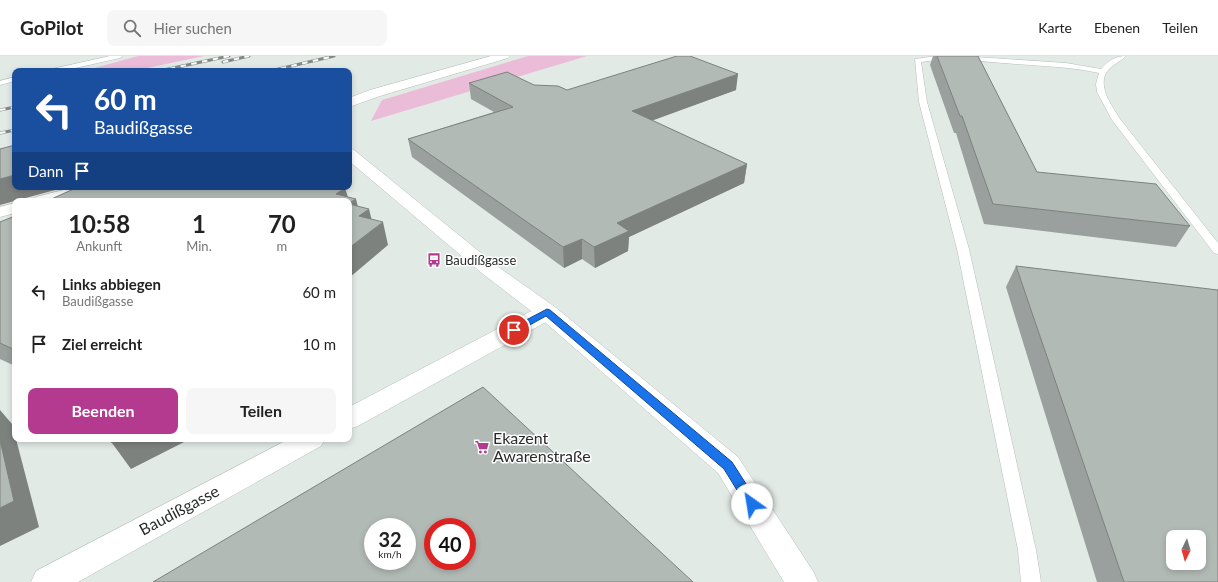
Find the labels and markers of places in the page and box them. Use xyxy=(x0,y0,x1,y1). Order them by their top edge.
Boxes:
bus stop icon: Baudißgasse xyxy=(426,252,442,268)
place label: Baudißgasse xyxy=(445,252,516,268)
pin xyxy=(497,313,531,347)
place label: Ekazent Awarenstraße xyxy=(493,428,591,465)
supermarket icon: Ekazent Awarenstraße xyxy=(474,439,490,455)

